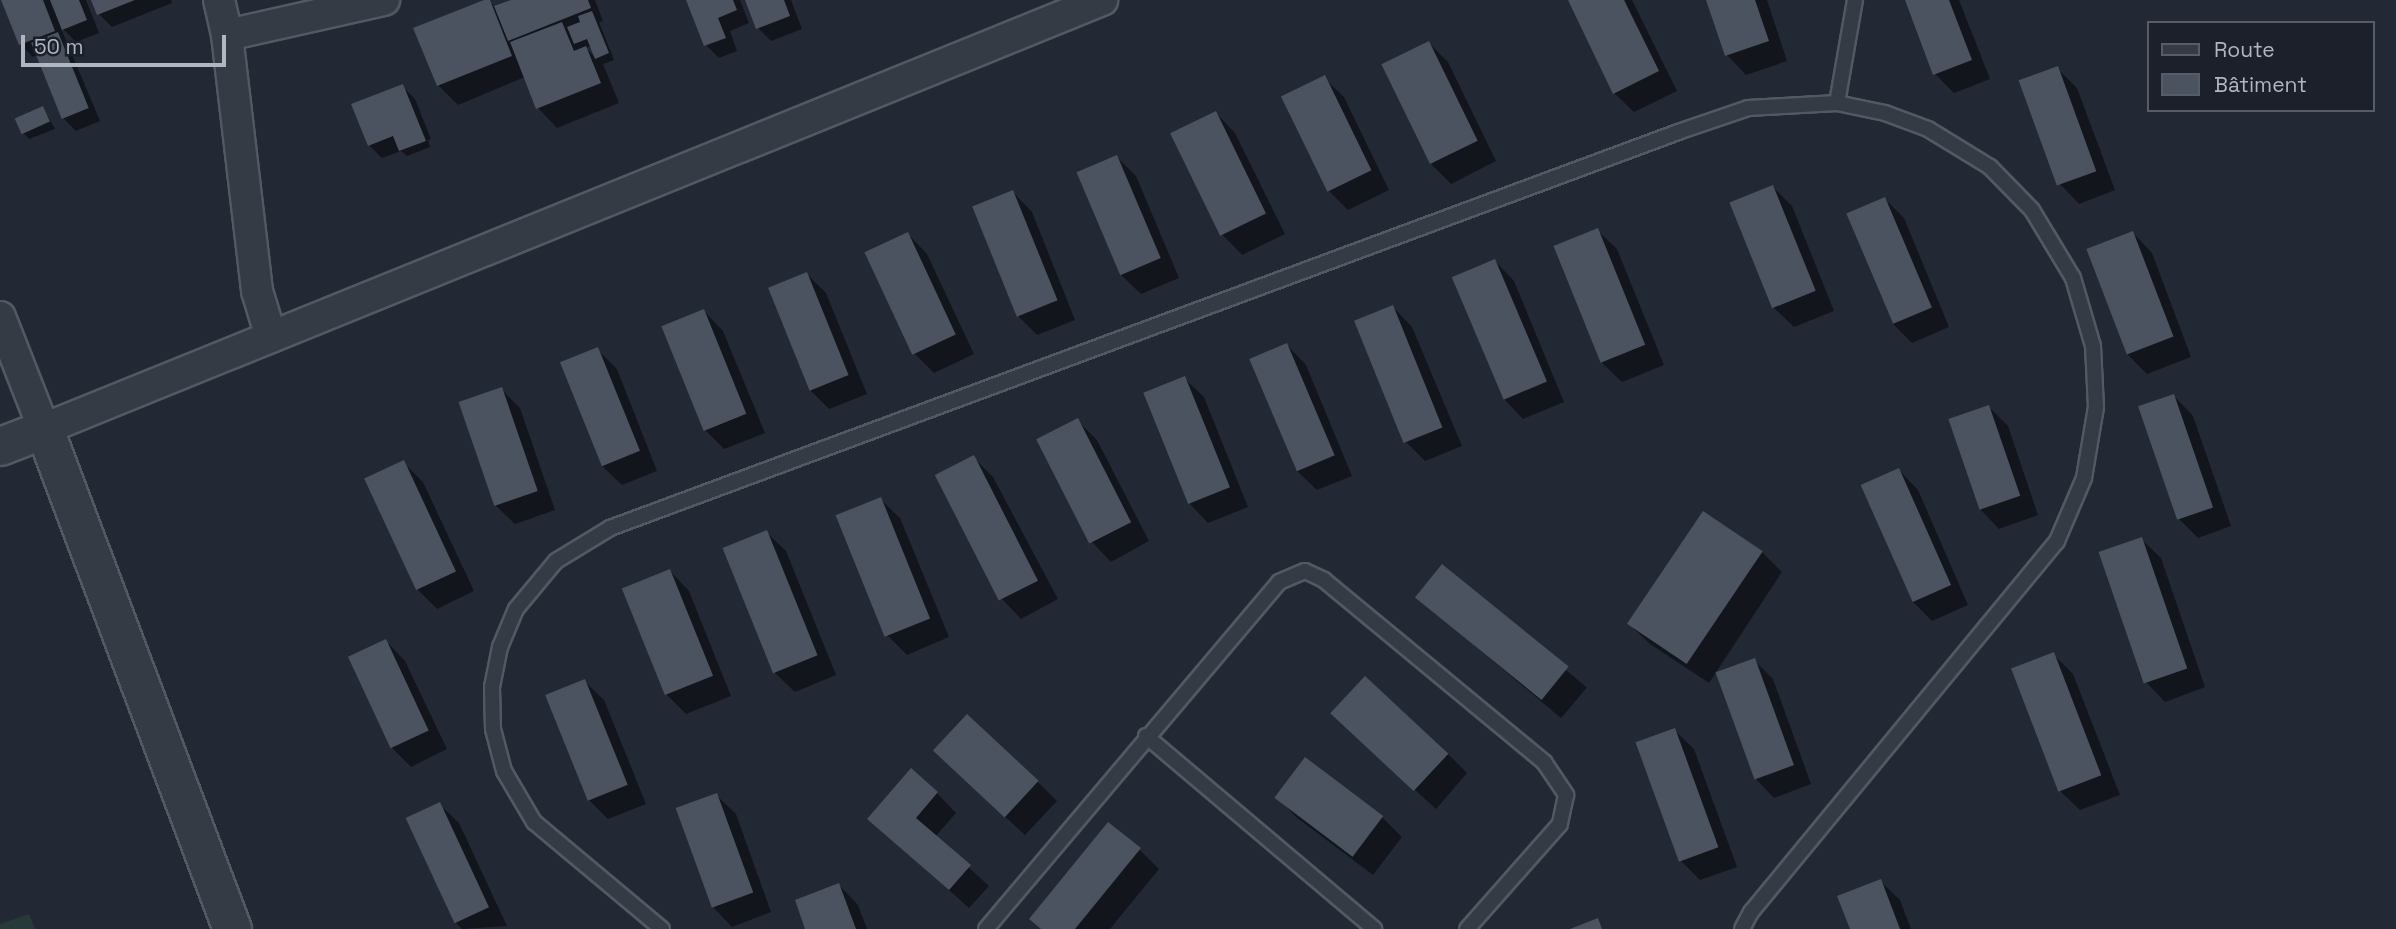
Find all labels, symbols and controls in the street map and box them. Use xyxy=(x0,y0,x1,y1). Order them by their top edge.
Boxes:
scale bar xyxy=(24,21,229,65)
legend xyxy=(2148,21,2375,112)
text: 50 m xyxy=(34,33,84,60)
text: Route xyxy=(2214,36,2275,63)
text: Bâtiment xyxy=(2214,71,2307,98)

